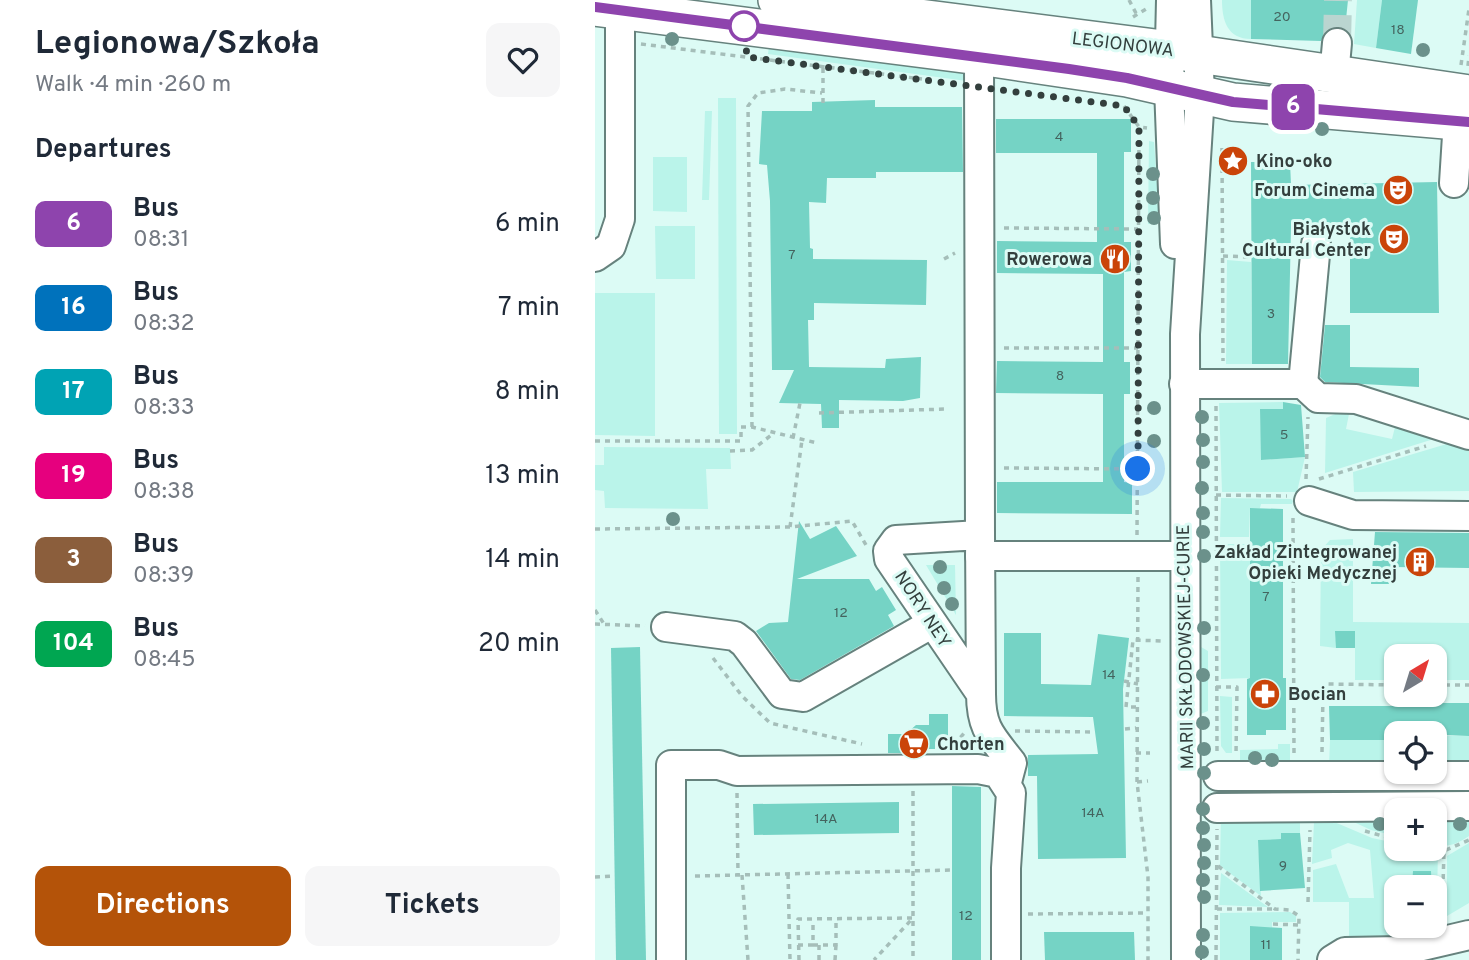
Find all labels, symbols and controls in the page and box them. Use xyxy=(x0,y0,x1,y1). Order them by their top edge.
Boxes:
house number: 20 xyxy=(1273,9,1291,26)
unlabelled marker xyxy=(729,11,759,41)
house number: 18 xyxy=(1391,22,1405,39)
button: heart xyxy=(486,23,560,97)
text: Legionowa/Szkoła xyxy=(35,24,320,66)
street label: LEGIONOWA xyxy=(1071,28,1175,63)
text: Walk · 4 min · 260 m xyxy=(35,71,231,100)
line badge: 6 xyxy=(1270,84,1316,130)
text: 6 xyxy=(1286,92,1300,122)
house number: 4 xyxy=(1055,129,1063,146)
text: Departures xyxy=(35,134,172,167)
place icon: Kino-oko xyxy=(1216,144,1250,178)
place label: Kino-oko xyxy=(1256,151,1332,174)
theatre icon: Forum Cinema xyxy=(1381,173,1415,207)
place label: Forum Cinema xyxy=(1254,180,1375,203)
text: Bus xyxy=(133,193,179,226)
text: 6 min xyxy=(495,208,560,241)
text: 6 xyxy=(66,209,81,239)
place label: Białystok Cultural Center xyxy=(1242,219,1371,263)
theatre icon: Białystok Cultural Center xyxy=(1377,222,1411,256)
text: 08:31 xyxy=(133,226,189,255)
restaurant icon: Rowerowa xyxy=(1098,242,1132,276)
house number: 7 xyxy=(788,247,796,264)
place label: Rowerowa xyxy=(1006,249,1092,272)
text: Bus xyxy=(133,277,179,310)
text: 7 min xyxy=(498,292,560,325)
text: 16 xyxy=(61,293,86,323)
house number: 3 xyxy=(1267,306,1275,323)
text: 08:32 xyxy=(133,310,194,339)
text: Bus xyxy=(133,361,179,394)
house number: 8 xyxy=(1056,368,1064,385)
text: 8 min xyxy=(495,376,560,409)
text: 17 xyxy=(62,377,85,407)
text: 08:33 xyxy=(133,394,195,423)
house number: 5 xyxy=(1280,427,1288,444)
text: Bus xyxy=(133,445,179,478)
your location xyxy=(1120,451,1155,486)
text: 13 min xyxy=(485,460,560,493)
text: 19 xyxy=(61,461,86,491)
text: 08:38 xyxy=(133,478,195,507)
street label: MARII SKŁODOWSKIEJ-CURIE xyxy=(1173,524,1200,770)
text: Bus xyxy=(133,529,179,562)
place label: Zakład Zintegrowanej Opieki Medycznej xyxy=(1214,542,1397,586)
text: 14 min xyxy=(485,544,560,577)
text: 3 xyxy=(66,545,81,575)
building icon: Zakład Zintegrowanej Opieki Medycznej xyxy=(1403,545,1437,579)
text: 08:39 xyxy=(133,562,194,591)
street label: NORY NEY xyxy=(888,567,955,653)
house number: 7 xyxy=(1262,589,1270,606)
house number: 12 xyxy=(834,605,848,622)
text: Bus xyxy=(133,613,179,646)
text: 20 min xyxy=(478,628,560,661)
text: 104 xyxy=(53,629,94,659)
north arrow xyxy=(1384,644,1447,707)
map controls xyxy=(1384,644,1447,938)
text: 08:45 xyxy=(133,646,196,675)
house number: 14 xyxy=(1102,667,1116,684)
pharmacy icon: Bocian xyxy=(1248,677,1282,711)
place label: Bocian xyxy=(1288,684,1346,707)
button: locate xyxy=(1384,721,1447,784)
supermarket icon: Chorten xyxy=(897,727,931,761)
place label: Chorten xyxy=(937,734,1005,757)
button: + xyxy=(1384,798,1447,861)
house number: 14A xyxy=(1082,805,1104,822)
house number: 14A xyxy=(815,811,837,828)
house number: 9 xyxy=(1279,858,1287,875)
button: Directions xyxy=(35,866,291,946)
button: Tickets xyxy=(305,866,560,946)
button: − xyxy=(1384,875,1447,938)
house number: 12 xyxy=(959,908,973,925)
house number: 11 xyxy=(1261,937,1271,954)

